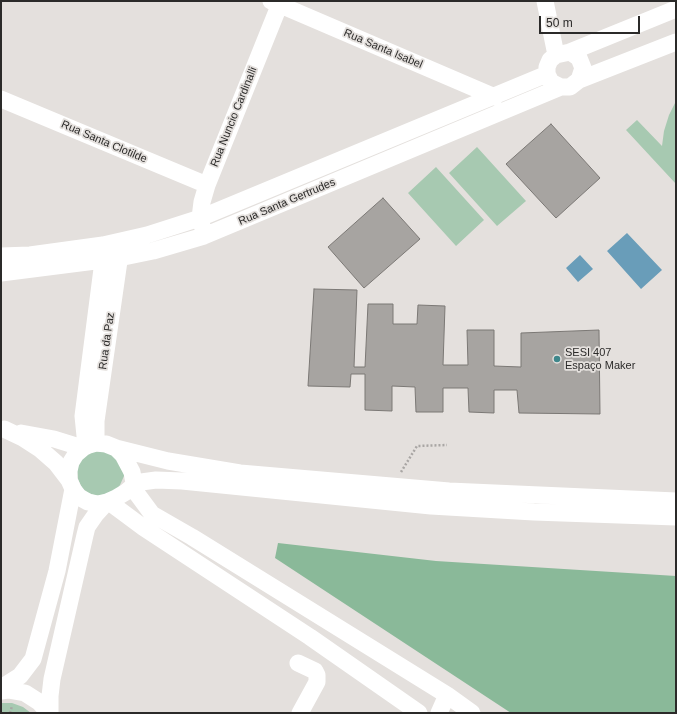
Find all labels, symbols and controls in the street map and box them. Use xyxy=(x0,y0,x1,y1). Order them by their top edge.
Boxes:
scale bar xyxy=(541,8,642,34)
text: 50 m xyxy=(546,16,573,30)
street label: Rua Santa Isabel xyxy=(342,26,424,72)
street label: Rua Nuncio Cardinalli xyxy=(208,65,260,169)
street label: Rua Santa Clotilde xyxy=(59,118,149,166)
street label: Rua Santa Gertrudes xyxy=(237,176,337,228)
street label: Rua da Paz xyxy=(96,312,118,370)
place label: SESI 407 Espaço Maker xyxy=(565,346,635,372)
marker: SESI 407 Espaço Maker xyxy=(552,354,562,364)

